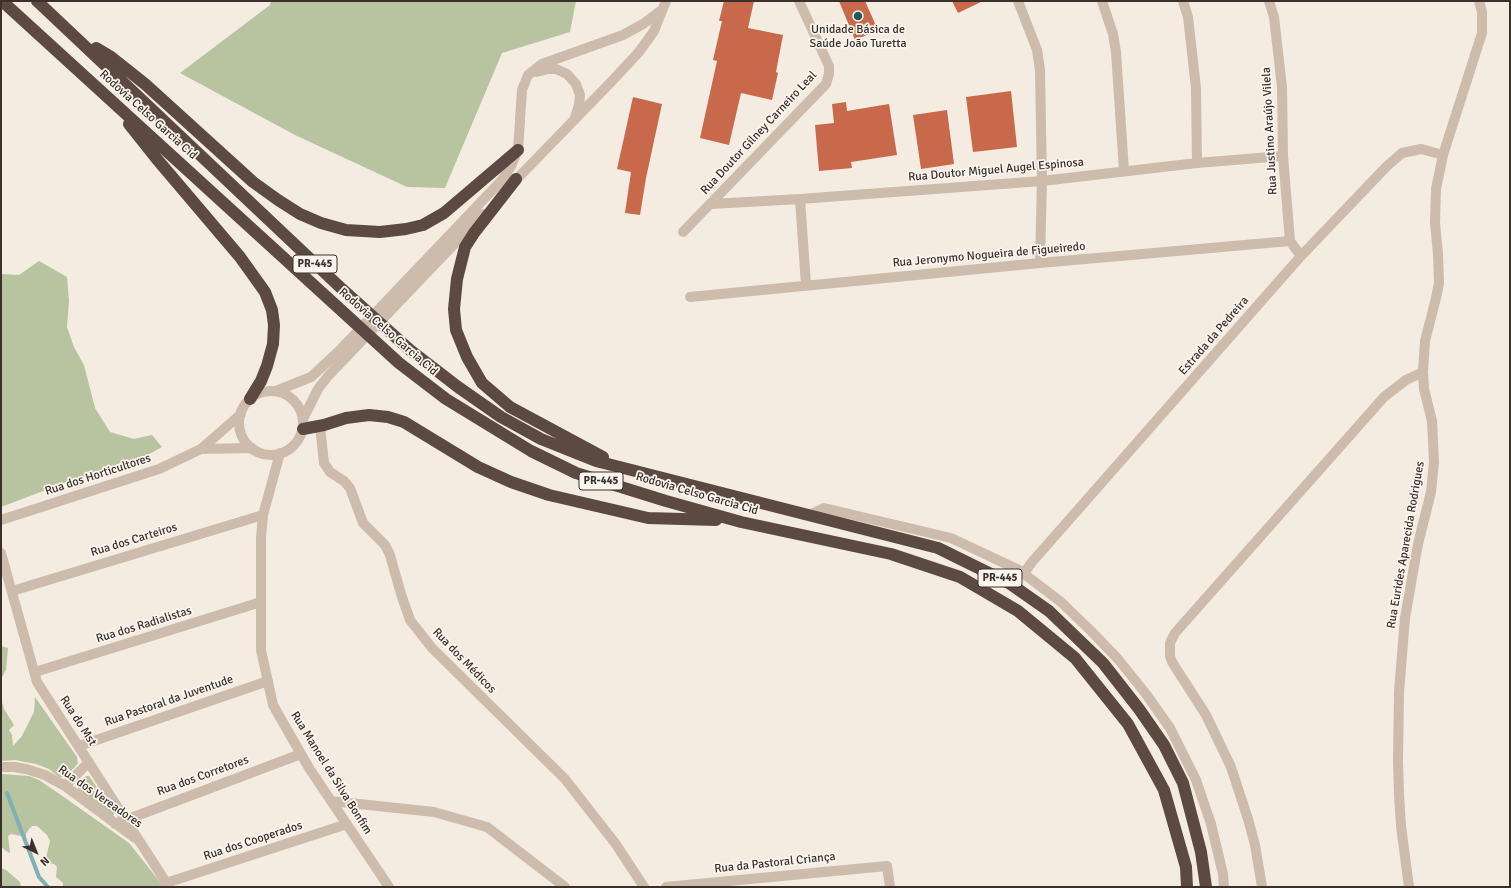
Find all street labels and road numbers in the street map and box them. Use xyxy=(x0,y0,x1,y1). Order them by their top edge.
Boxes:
street label: Rodovia Celso Garcia Cid xyxy=(96,67,200,163)
street label: Rua Justino Araújo Vilela xyxy=(1259,67,1281,195)
street label: Rua Doutor Gilney Carneiro Leal xyxy=(698,68,820,198)
street label: Rua Doutor Miguel Augel Espinosa xyxy=(908,155,1084,185)
street label: Rua Jeronymo Nogueira de Figueiredo xyxy=(892,239,1086,271)
road number: PR-445 xyxy=(293,255,337,273)
street label: Rodovia Celso Garcia Cid xyxy=(336,285,440,379)
street label: Estrada da Pedreira xyxy=(1176,294,1252,378)
street label: Rua dos Horticultores xyxy=(43,451,153,499)
street label: Rua Eurides Aparecida Rodrigues xyxy=(1384,460,1428,630)
street label: Rodovia Celso Garcia Cid xyxy=(634,470,760,518)
road number: PR-445 xyxy=(579,472,623,490)
street label: Rua dos Carteiros xyxy=(89,520,179,560)
road number: PR-445 xyxy=(978,569,1022,587)
street label: Rua dos Radialistas xyxy=(95,604,193,646)
street label: Rua dos Médicos xyxy=(429,625,499,697)
street label: Rua Pastoral da Juventude xyxy=(103,672,235,730)
street label: Rua do Mst xyxy=(57,693,99,749)
street label: Rua Manoel da Silva Bonfim xyxy=(287,709,375,837)
street label: Rua dos Corretores xyxy=(155,753,251,799)
street label: Rua dos Vereadores xyxy=(55,763,145,831)
street label: Rua dos Cooperados xyxy=(202,818,304,864)
street label: Rua da Pastoral Criança xyxy=(714,849,836,877)

